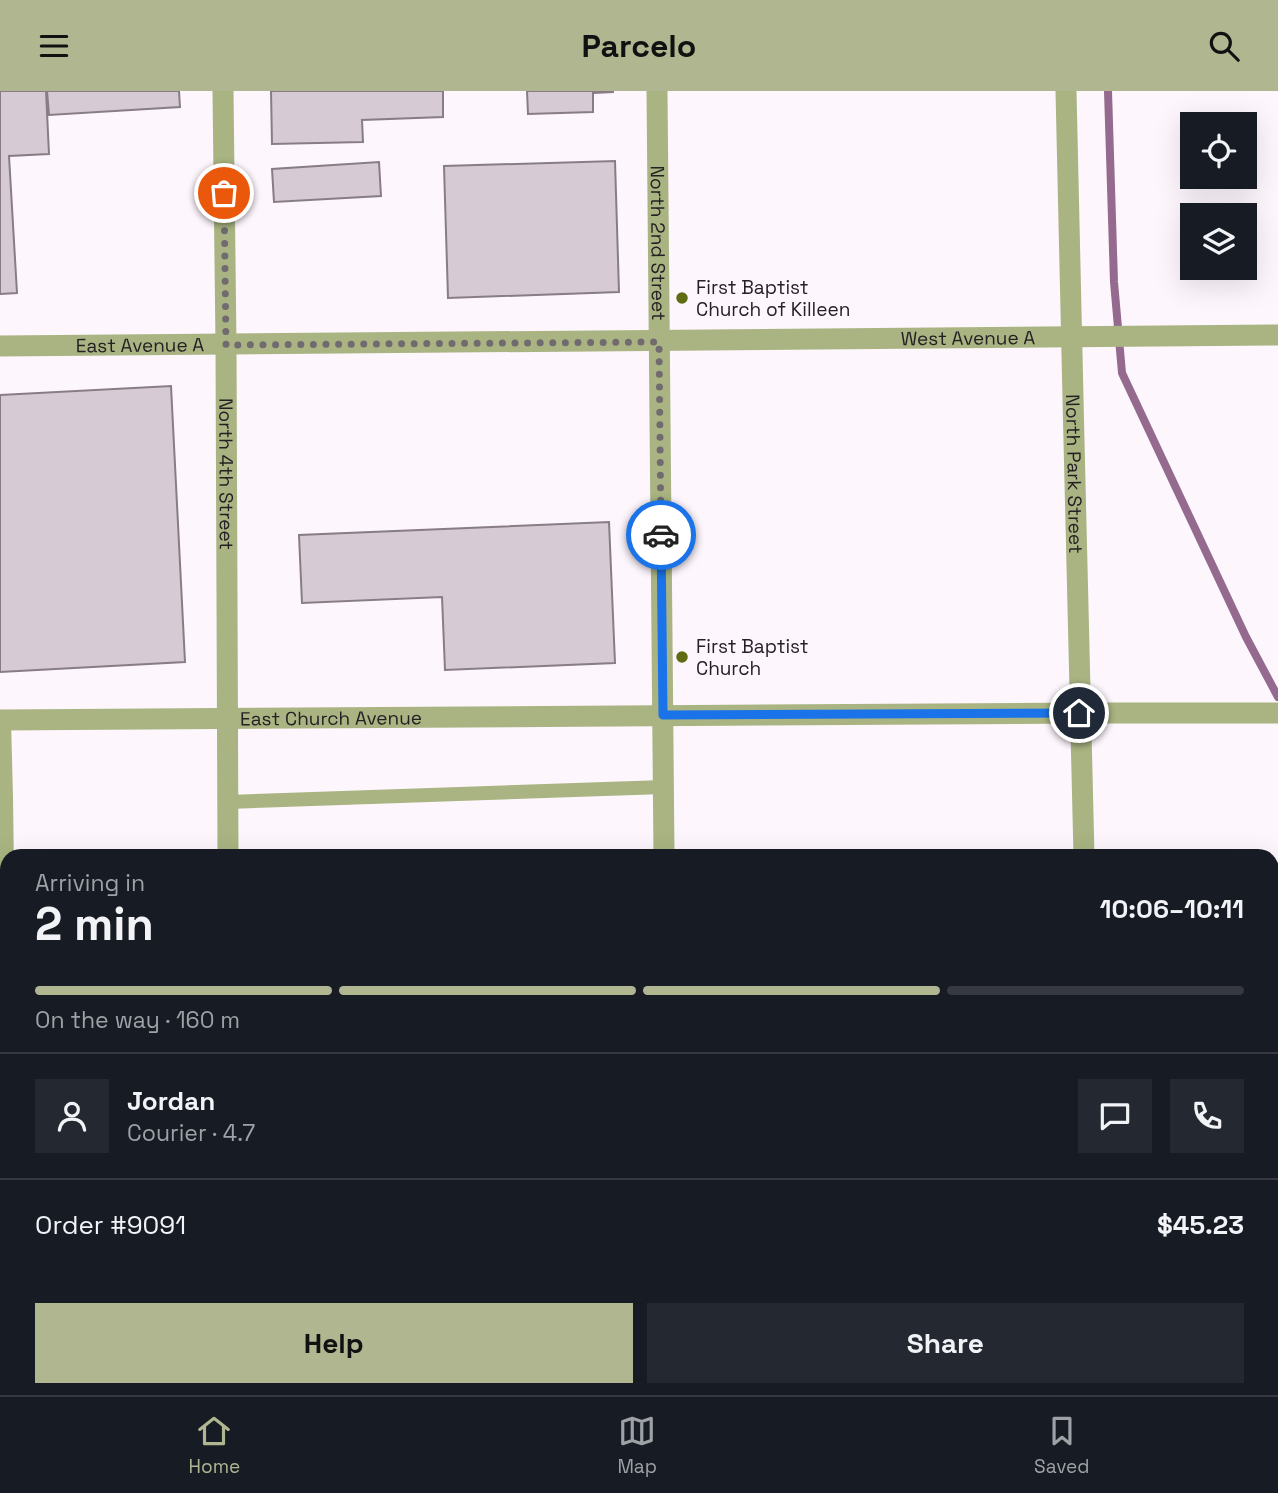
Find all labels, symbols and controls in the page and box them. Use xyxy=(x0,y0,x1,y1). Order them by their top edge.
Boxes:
text: Parcelo xyxy=(582,26,696,66)
icon: menu xyxy=(35,27,73,65)
icon: search xyxy=(1205,27,1243,65)
map controls xyxy=(1180,112,1257,280)
button: locate xyxy=(1180,112,1257,189)
pin xyxy=(194,163,254,223)
street label: North 2nd Street xyxy=(645,165,671,321)
icon: bag xyxy=(205,174,243,212)
button: layers xyxy=(1180,203,1257,280)
place label: First Baptist Church of Killeen xyxy=(696,275,850,322)
marker: First Baptist Church of Killeen xyxy=(674,290,690,306)
street label: West Avenue A xyxy=(901,325,1035,351)
street label: East Avenue A xyxy=(76,332,204,358)
street label: North Park Street xyxy=(1060,394,1088,554)
street label: North 4th Street xyxy=(213,398,239,550)
courier xyxy=(626,500,696,570)
icon: car xyxy=(642,516,680,554)
place label: First Baptist Church xyxy=(696,634,809,681)
marker: First Baptist Church xyxy=(674,649,690,665)
pin xyxy=(1049,683,1109,743)
icon: home xyxy=(1060,694,1098,732)
street label: East Church Avenue xyxy=(240,705,422,731)
text: Arriving in xyxy=(35,868,145,898)
text: 10:06–10:11 xyxy=(1100,892,1244,926)
text: 2 min xyxy=(35,895,154,953)
text: On the way · 160 m xyxy=(35,1005,240,1035)
button: person xyxy=(35,1079,109,1153)
button: chat xyxy=(1078,1079,1152,1153)
button: phone xyxy=(1170,1079,1244,1153)
text: Jordan xyxy=(127,1084,215,1118)
text: Courier · 4.7 xyxy=(127,1118,255,1148)
text: Order #9091 xyxy=(35,1208,186,1242)
text: $45.23 xyxy=(1157,1208,1244,1242)
button: Help xyxy=(35,1303,633,1383)
button: Share xyxy=(647,1303,1244,1383)
tab: Home xyxy=(189,1412,240,1479)
tab: Map xyxy=(617,1412,657,1479)
tab: Saved xyxy=(1034,1412,1089,1479)

